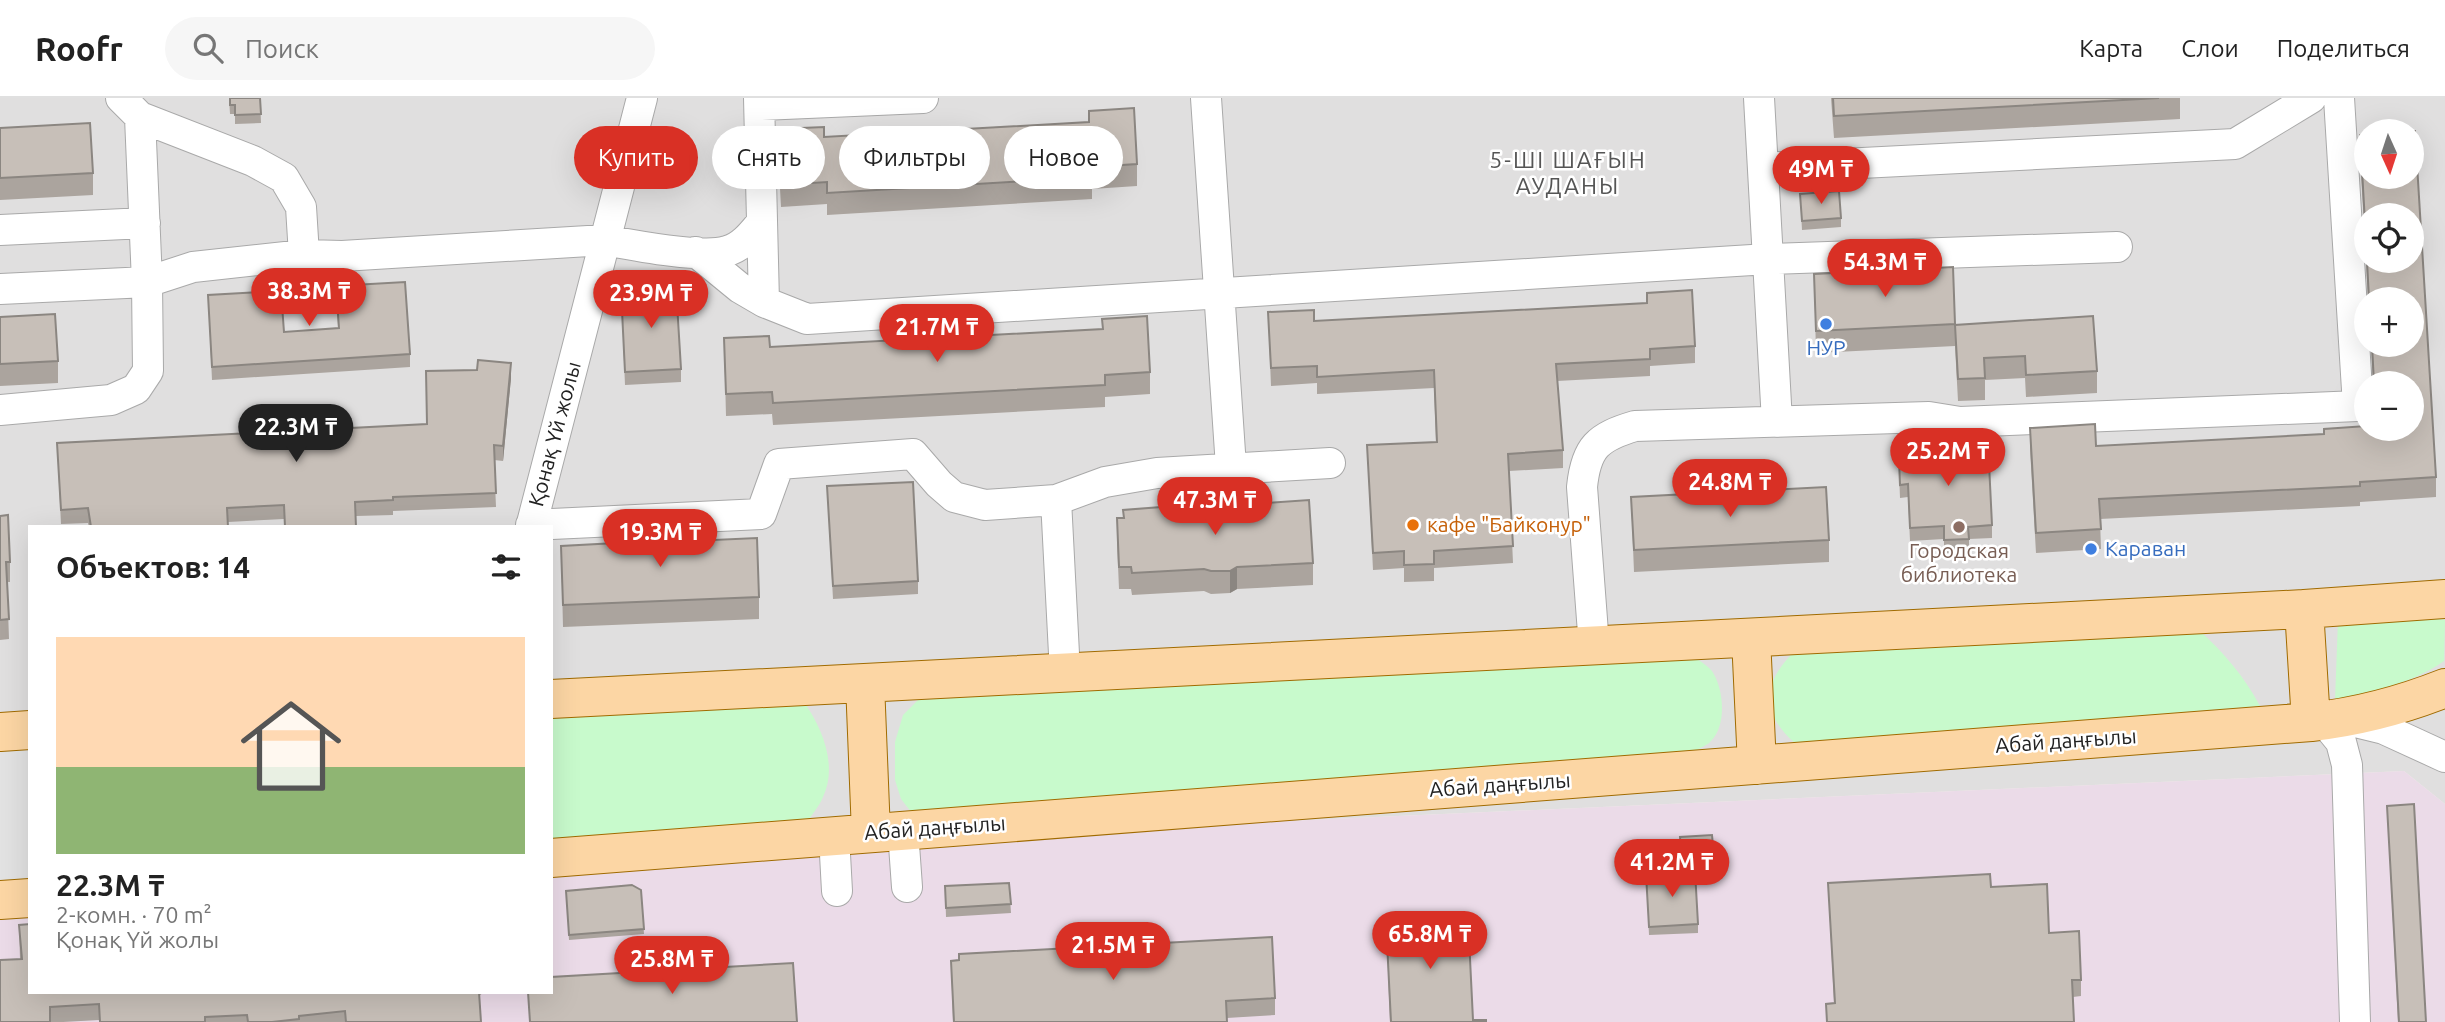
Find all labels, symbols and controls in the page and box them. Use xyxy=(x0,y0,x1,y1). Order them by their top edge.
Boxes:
search box xyxy=(165,17,655,80)
icon: search xyxy=(189,29,227,67)
text: Roofr xyxy=(35,30,123,67)
text: Поиск xyxy=(245,34,319,63)
text: Карта xyxy=(2079,35,2143,62)
text: Слои xyxy=(2181,35,2239,62)
text: Поделиться xyxy=(2277,35,2410,62)
north arrow xyxy=(2354,119,2424,189)
map controls xyxy=(2354,119,2424,441)
chip: Купить xyxy=(574,126,698,189)
chip: Снять xyxy=(712,126,825,189)
chip: Фильтры xyxy=(839,126,990,189)
chip: Новое xyxy=(1004,126,1123,189)
pin: 49M ₸ xyxy=(1772,146,1870,206)
district label: 5-ШІ ШАҒЫН АУДАНЫ xyxy=(1489,147,1647,198)
text: 49M ₸ xyxy=(1789,156,1853,181)
button: locate xyxy=(2354,203,2424,273)
pin: 54.3M ₸ xyxy=(1820,240,1950,299)
text: 54.3M ₸ xyxy=(1843,249,1927,274)
pin: 38.3M ₸ xyxy=(244,268,374,328)
pin: 23.9M ₸ xyxy=(586,271,716,330)
text: 38.3M ₸ xyxy=(267,278,351,303)
text: 23.9M ₸ xyxy=(609,280,693,305)
button: + xyxy=(2354,287,2424,357)
pin: 21.7M ₸ xyxy=(872,304,1002,364)
text: 21.7M ₸ xyxy=(895,314,979,339)
marker: НУР xyxy=(1818,316,1834,332)
place label: НУР xyxy=(1806,335,1846,359)
street label: Қонақ Үй жолы xyxy=(523,359,585,509)
button: − xyxy=(2354,371,2424,441)
pin: 22.3M ₸ xyxy=(231,404,361,464)
text: 22.3M ₸ xyxy=(254,414,338,439)
pin: 25.2M ₸ xyxy=(1883,428,2013,488)
text: 25.2M ₸ xyxy=(1906,438,1990,463)
pin: 24.8M ₸ xyxy=(1665,460,1795,519)
text: 24.8M ₸ xyxy=(1688,469,1772,494)
pin: 47.3M ₸ xyxy=(1150,478,1280,537)
text: 47.3M ₸ xyxy=(1173,487,1257,512)
pin: 19.3M ₸ xyxy=(595,510,725,569)
place label: кафе "Байконур" xyxy=(1427,512,1591,536)
marker: кафе "Байконур" xyxy=(1405,517,1421,533)
text: 19.3M ₸ xyxy=(618,519,702,544)
marker: Городская библиотека xyxy=(1951,519,1967,535)
place label: Караван xyxy=(2105,536,2186,560)
place label: Городская библиотека xyxy=(1901,538,2017,586)
marker: Караван xyxy=(2083,541,2099,557)
icon: filters xyxy=(487,548,525,586)
text: Объектов: 14 xyxy=(56,550,250,584)
icon: home xyxy=(228,683,354,809)
street label: Абай даңғылы xyxy=(1994,723,2137,757)
street label: Абай даңғылы xyxy=(1428,767,1571,801)
street label: Абай даңғылы xyxy=(863,810,1006,844)
pin: 41.2M ₸ xyxy=(1607,840,1737,899)
text: 41.2M ₸ xyxy=(1630,849,1714,874)
text: 22.3M ₸ xyxy=(56,868,165,902)
text: 2-комн. · 70 m² xyxy=(56,902,212,927)
pin: 65.8M ₸ xyxy=(1365,912,1495,971)
text: 65.8M ₸ xyxy=(1388,921,1472,946)
pin: 21.5M ₸ xyxy=(1048,922,1178,982)
text: Қонақ Үй жолы xyxy=(56,927,219,952)
text: 21.5M ₸ xyxy=(1071,932,1155,957)
pin: 25.8M ₸ xyxy=(607,936,737,996)
text: 25.8M ₸ xyxy=(630,946,714,971)

